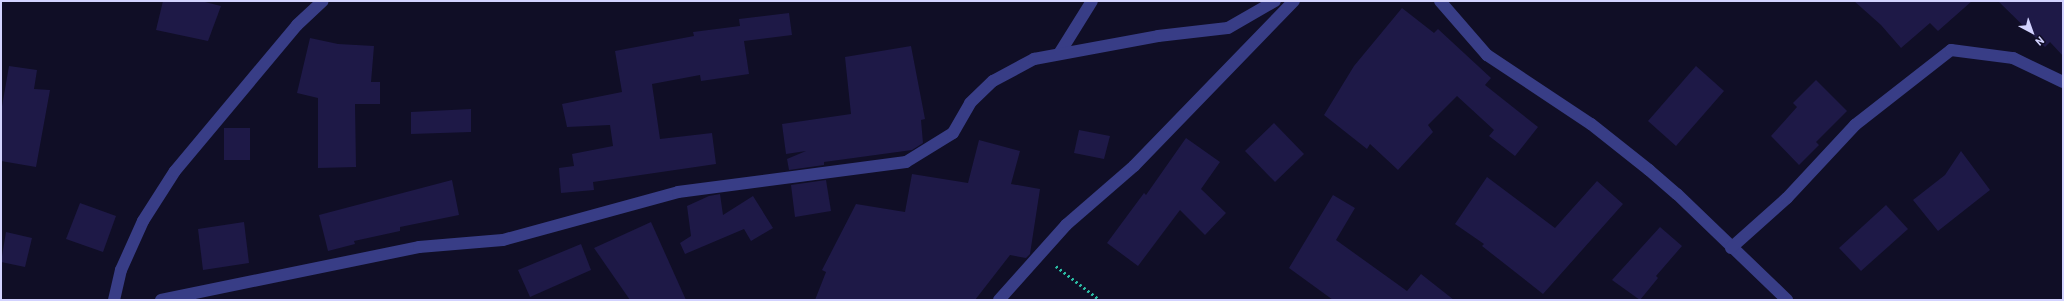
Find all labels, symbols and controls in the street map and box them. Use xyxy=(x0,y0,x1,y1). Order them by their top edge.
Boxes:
north arrow xyxy=(2012,12,2052,52)
text: N xyxy=(2033,34,2047,49)

